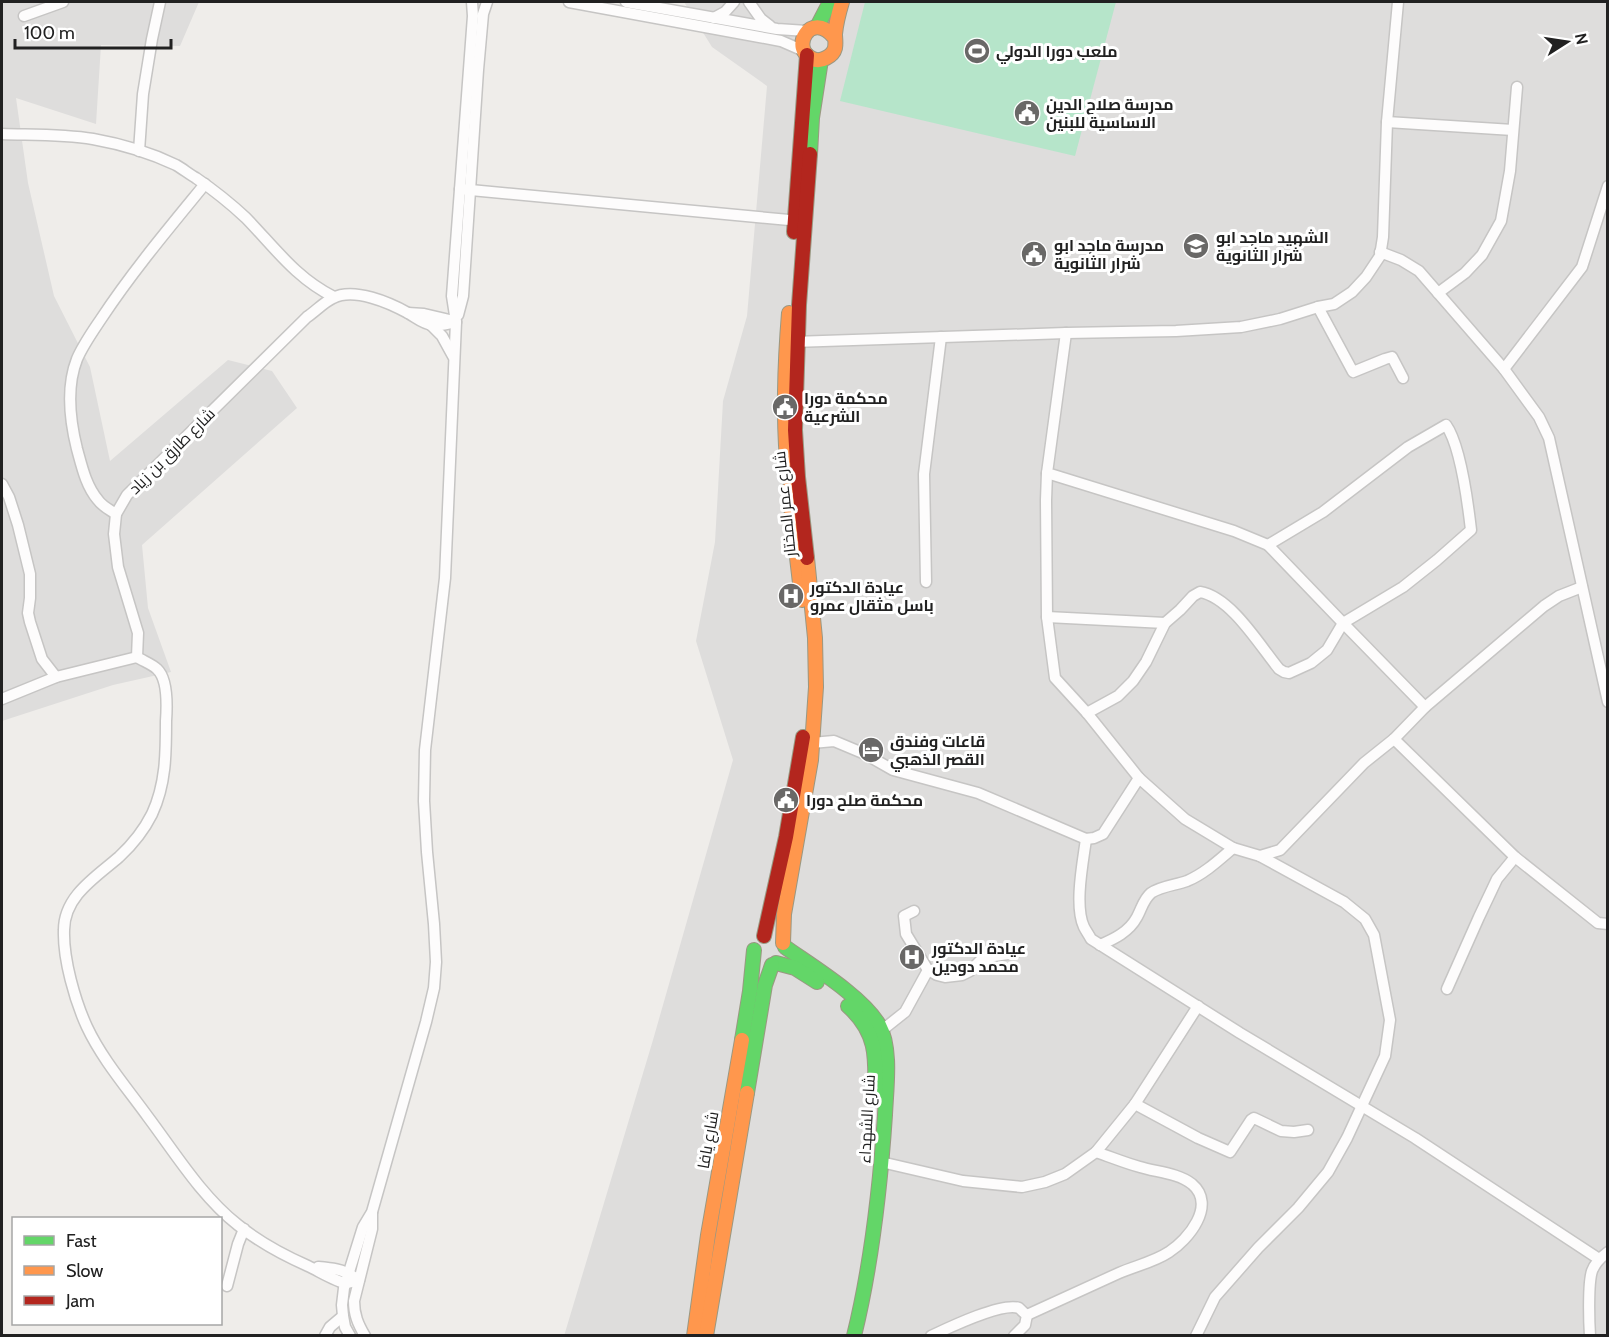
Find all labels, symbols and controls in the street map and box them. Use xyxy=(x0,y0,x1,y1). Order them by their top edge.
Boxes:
scale bar xyxy=(15,12,171,50)
north arrow xyxy=(1537,12,1597,72)
text: 100 m xyxy=(24,22,75,44)
text: N xyxy=(1571,31,1592,46)
sports icon: ملعب دورا الدولي xyxy=(962,36,992,66)
place label: ملعب دورا الدولي xyxy=(996,42,1118,64)
place label: مدرسة صلاح الدين الاساسية للبنين xyxy=(1046,95,1174,132)
public building icon: مدرسة صلاح الدين الاساسية للبنين xyxy=(1012,98,1042,128)
place label: الشهيد ماجد ابو شرار الثانوية xyxy=(1216,228,1329,265)
school or university icon: الشهيد ماجد ابو شرار الثانوية xyxy=(1181,231,1211,261)
place label: مدرسة ماجد ابو شرار الثانوية xyxy=(1054,236,1164,273)
public building icon: مدرسة ماجد ابو شرار الثانوية xyxy=(1019,239,1049,269)
place label: محكمة دورا الشرعية xyxy=(804,389,888,426)
public building icon: محكمة دورا الشرعية xyxy=(770,392,800,422)
street label: شارع طارق بن زياد xyxy=(125,404,220,499)
street label: شارع عمر المختار xyxy=(770,450,802,559)
place label: عيادة الدكتور باسل مثقال عمرو xyxy=(809,578,934,615)
hospital icon: عيادة الدكتور باسل مثقال عمرو xyxy=(776,581,806,611)
place label: قاعات وفندق القصر الذهبي xyxy=(890,732,985,772)
hotel icon: قاعات وفندق القصر الذهبي xyxy=(856,735,886,765)
public building icon: محكمة صلح دورا xyxy=(771,785,801,815)
place label: محكمة صلح دورا xyxy=(806,791,923,811)
place label: عيادة الدكتور محمد دودين xyxy=(931,939,1026,976)
hospital icon: عيادة الدكتور محمد دودين xyxy=(897,942,927,972)
street label: شارع الشهداء xyxy=(855,1074,881,1164)
street label: شارع يافا xyxy=(694,1110,724,1171)
legend xyxy=(12,1217,222,1325)
text: Fast xyxy=(66,1230,97,1252)
text: Slow xyxy=(66,1260,103,1282)
text: Jam xyxy=(65,1290,95,1312)

